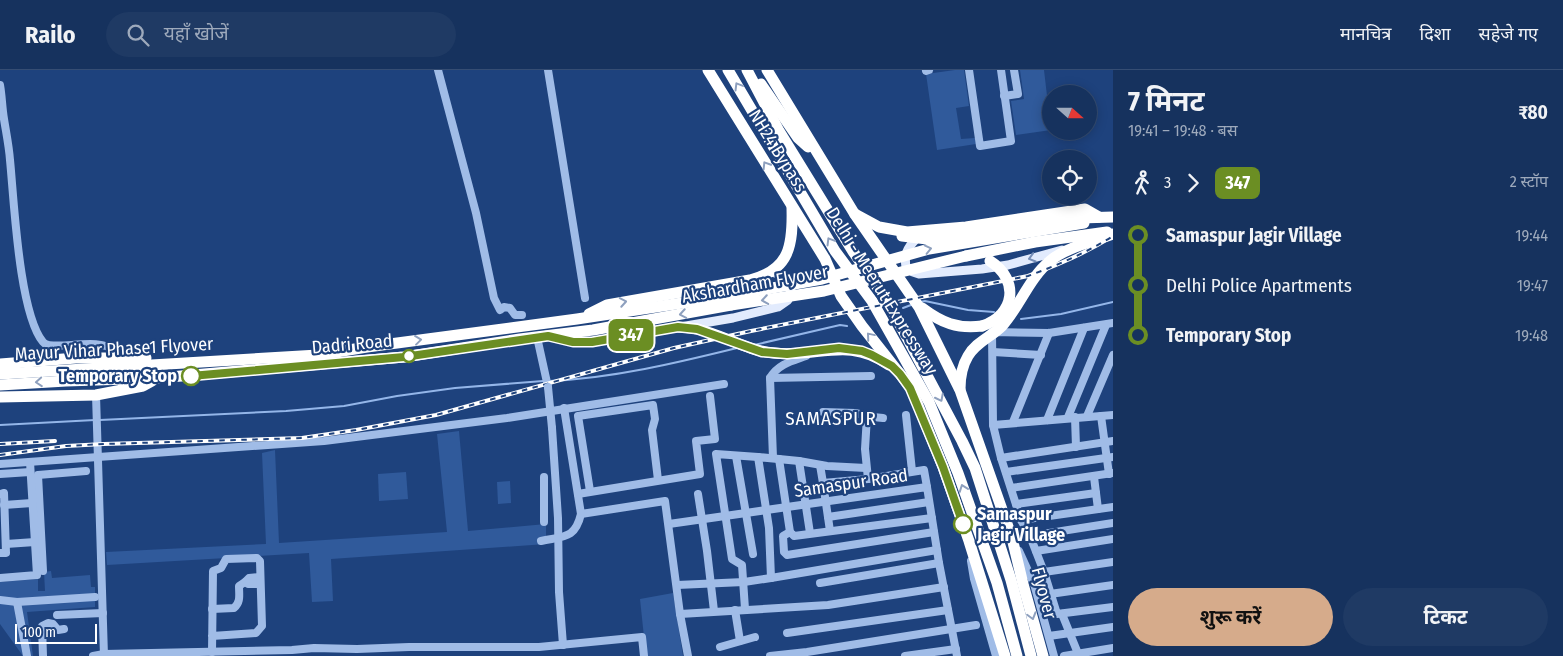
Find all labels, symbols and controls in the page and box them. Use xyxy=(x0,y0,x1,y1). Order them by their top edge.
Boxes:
search box xyxy=(106,12,456,57)
text: Railo xyxy=(25,21,76,49)
icon: search xyxy=(124,21,152,49)
text: यहाँ खोजें xyxy=(164,22,229,45)
text: मानचित्र xyxy=(1340,23,1391,45)
text: दिशा xyxy=(1419,23,1451,45)
text: सहेजे गए xyxy=(1479,23,1538,45)
one-way arrow xyxy=(735,83,745,92)
north arrow xyxy=(1042,85,1098,140)
map controls xyxy=(1042,85,1097,205)
text: 7 मिनट xyxy=(1128,85,1205,118)
text: ₹80 xyxy=(1518,101,1548,124)
street label: NH24 Bypass xyxy=(744,106,812,197)
text: 19:41 – 19:48 · बस xyxy=(1128,121,1238,140)
button: locate xyxy=(1042,150,1097,205)
one-way arrow xyxy=(763,161,773,170)
icon: walk xyxy=(1128,169,1156,197)
icon: forward xyxy=(1179,169,1207,197)
text: 347 xyxy=(1225,172,1250,194)
text: 2 स्टॉप xyxy=(1510,172,1548,191)
text: 3 xyxy=(1164,173,1171,192)
street label: Delhi - Meerut Expressway xyxy=(821,203,943,379)
text: Samaspur Jagir Village xyxy=(1166,224,1342,247)
text: 19:44 xyxy=(1515,226,1548,245)
one-way arrow xyxy=(826,238,836,247)
one-way arrow xyxy=(924,244,933,255)
one-way arrow xyxy=(1028,252,1037,263)
street label: Akshardham Flyover xyxy=(680,260,831,308)
text: Delhi Police Apartments xyxy=(1166,274,1352,297)
text: 19:47 xyxy=(1517,276,1548,295)
one-way arrow xyxy=(760,294,768,305)
one-way arrow xyxy=(618,298,627,308)
one-way arrow xyxy=(679,308,687,318)
line badge: 347 xyxy=(602,319,660,351)
text: 347 xyxy=(618,324,644,346)
text: Temporary Stop xyxy=(1166,324,1291,347)
text: 19:48 xyxy=(1515,326,1548,345)
street label: Dadri Road xyxy=(311,330,393,358)
one-way arrow xyxy=(866,332,875,341)
street label: Mayur Vihar Phase1 Flyover xyxy=(14,333,215,365)
one-way arrow xyxy=(414,335,422,346)
unlabelled marker xyxy=(402,349,416,363)
place label: Temporary Stop xyxy=(58,365,177,387)
marker: Temporary Stop xyxy=(181,366,201,386)
one-way arrow xyxy=(35,377,43,388)
one-way arrow xyxy=(934,393,944,402)
district label: SAMASPUR xyxy=(785,407,877,430)
street label: Samaspur Road xyxy=(793,464,909,502)
one-way arrow xyxy=(959,484,969,493)
place label: Samaspur Jagir Village xyxy=(976,503,1065,546)
marker: Samaspur Jagir Village xyxy=(953,514,973,534)
street label: Flyover xyxy=(1027,565,1062,622)
button: शुरू करें xyxy=(1128,588,1333,646)
button: टिकट xyxy=(1343,588,1548,646)
one-way arrow xyxy=(1026,612,1036,620)
scale bar xyxy=(15,621,98,644)
text: 100 m xyxy=(22,624,56,641)

